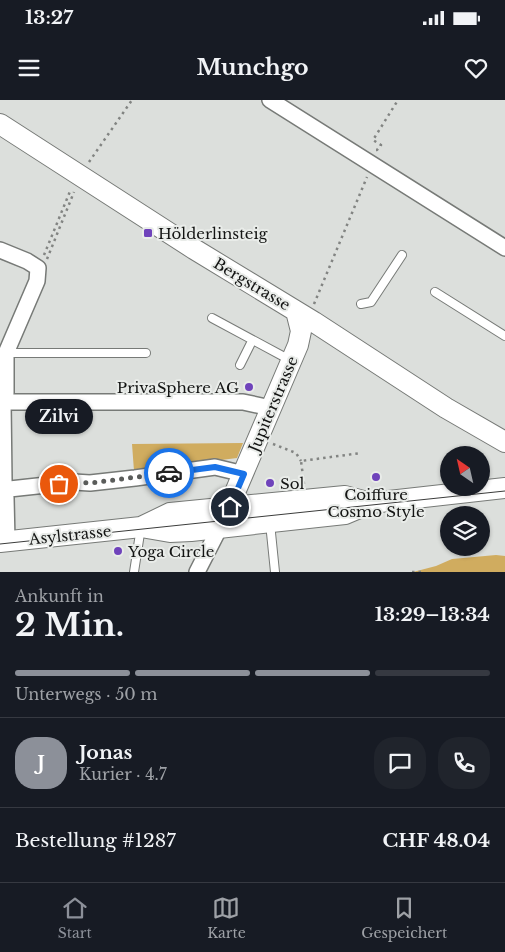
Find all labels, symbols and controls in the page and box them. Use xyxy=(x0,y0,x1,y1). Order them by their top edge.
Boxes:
text: 13:27 xyxy=(25,6,73,29)
icon: menu xyxy=(15,54,43,82)
text: Munchgo xyxy=(196,54,309,81)
icon: heart xyxy=(462,54,490,82)
place label: Hölderlinsteig xyxy=(158,224,269,243)
marker: Hölderlinsteig xyxy=(142,227,154,239)
street label: Bergstrasse xyxy=(210,254,294,314)
street label: Jupiterstrasse xyxy=(243,353,302,457)
place label: PrivaSphere AG xyxy=(117,378,239,397)
marker: PrivaSphere AG xyxy=(243,381,255,393)
callout: Zilvi xyxy=(25,399,93,434)
text: Zilvi xyxy=(39,406,79,426)
north arrow xyxy=(440,446,490,496)
map controls xyxy=(440,446,490,556)
courier xyxy=(144,448,194,498)
icon: car xyxy=(155,459,183,487)
pin xyxy=(38,463,80,505)
icon: bag xyxy=(45,470,73,498)
marker: Coiffure Cosmo Style xyxy=(370,471,382,483)
place label: Sol xyxy=(280,474,304,493)
marker: Sol xyxy=(264,477,276,489)
place label: Coiffure Cosmo Style xyxy=(327,485,425,521)
pin xyxy=(209,486,251,528)
icon: home xyxy=(216,493,244,521)
button: layers xyxy=(440,506,490,556)
street label: Asylstrasse xyxy=(27,521,112,549)
place label: Yoga Circle xyxy=(127,542,214,561)
marker: Yoga Circle xyxy=(112,545,124,557)
text: Ankunft in xyxy=(15,586,104,606)
text: 13:29–13:34 xyxy=(375,603,490,626)
text: 2 Min. xyxy=(15,605,124,645)
text: Unterwegs · 50 m xyxy=(15,684,158,704)
button: chat xyxy=(374,737,426,789)
button: phone xyxy=(438,737,490,789)
text: Jonas xyxy=(79,741,132,764)
text: J xyxy=(37,751,45,774)
text: Kurier · 4.7 xyxy=(79,764,167,784)
text: Bestellung #1287 xyxy=(15,829,176,852)
text: CHF 48.04 xyxy=(383,829,490,852)
tab: Start xyxy=(58,894,92,942)
tab: Karte xyxy=(207,894,246,942)
tab: Gespeichert xyxy=(361,894,447,942)

